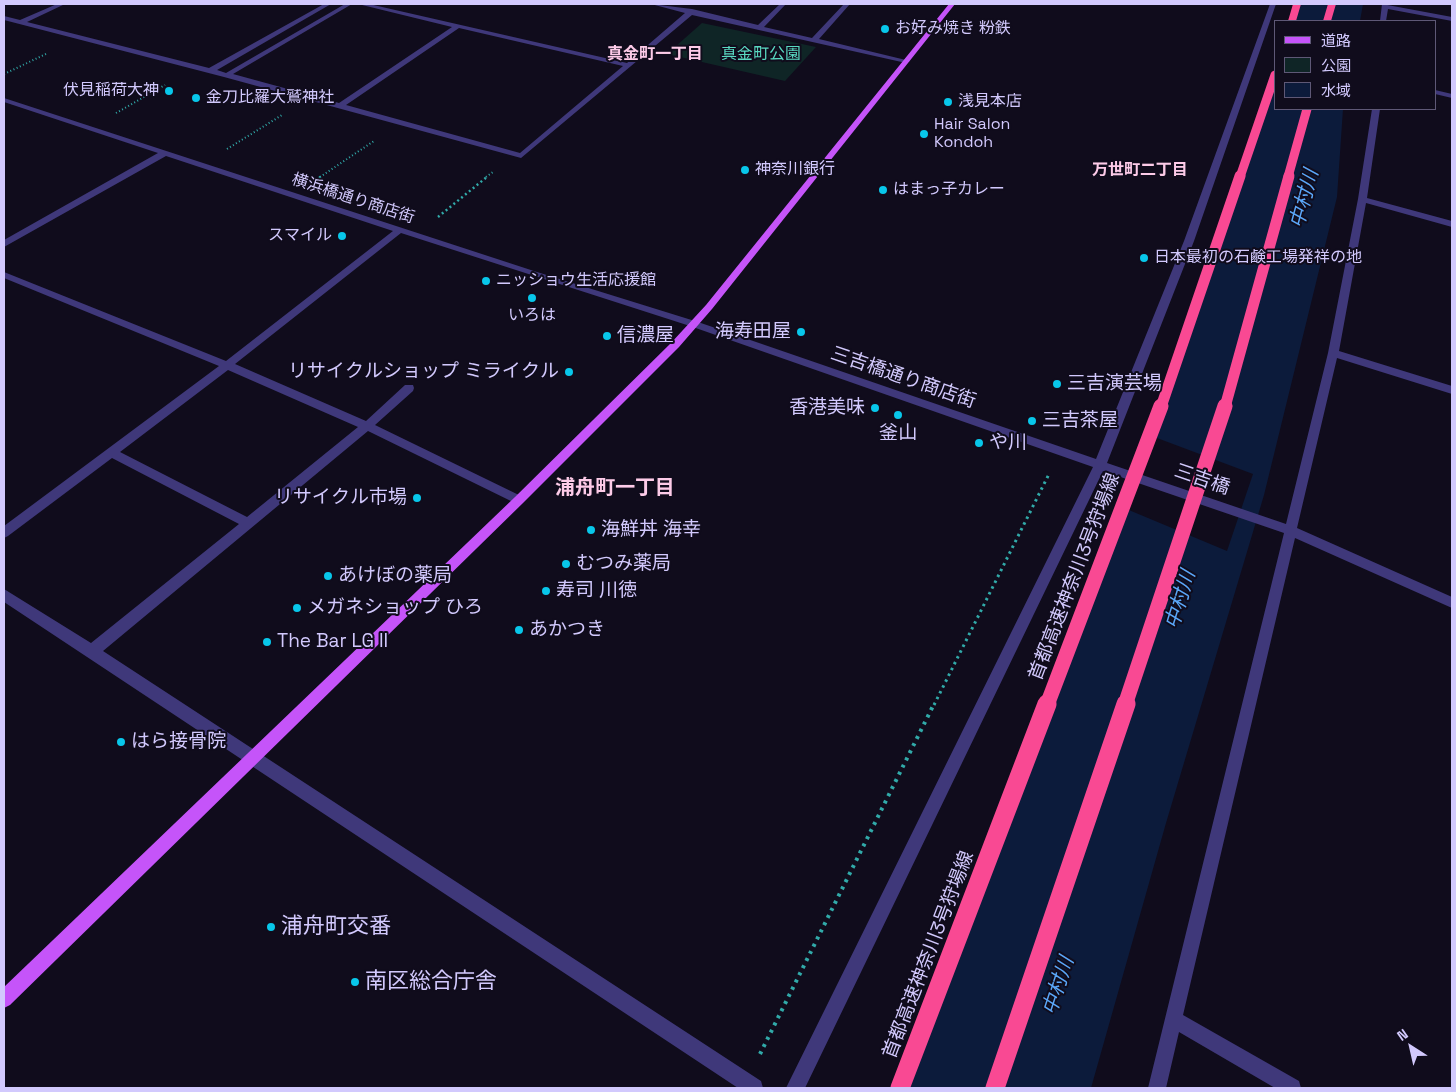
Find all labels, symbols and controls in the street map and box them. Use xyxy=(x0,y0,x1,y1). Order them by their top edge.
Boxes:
place label: お好み焼き 粉鉄 xyxy=(895,19,1011,39)
legend xyxy=(1274,20,1436,110)
marker: お好み焼き 粉鉄 xyxy=(879,23,891,35)
text: 道路 xyxy=(1321,31,1351,50)
district label: 真金町一丁目 xyxy=(607,45,703,65)
park label: 真金町公園 xyxy=(721,45,801,65)
text: 公園 xyxy=(1321,56,1351,75)
place label: 伏見稲荷大神 xyxy=(63,81,159,101)
text: 水域 xyxy=(1321,81,1351,100)
marker: 伏見稲荷大神 xyxy=(163,85,175,97)
place label: 金刀比羅大鷲神社 xyxy=(206,88,334,108)
marker: 金刀比羅大鷲神社 xyxy=(190,92,202,104)
place label: 浅見本店 xyxy=(958,92,1022,112)
marker: 浅見本店 xyxy=(942,96,954,108)
place label: Hair Salon Kondoh xyxy=(934,115,1010,153)
marker: Hair Salon Kondoh xyxy=(918,128,930,140)
place label: 神奈川銀行 xyxy=(755,160,835,180)
district label: 万世町二丁目 xyxy=(1092,161,1188,181)
marker: 神奈川銀行 xyxy=(739,164,751,176)
water label: 中村川 xyxy=(1286,167,1324,231)
street label: 横浜橋通り商店街 xyxy=(289,170,417,228)
place label: はまっ子カレー xyxy=(893,180,1005,200)
marker: はまっ子カレー xyxy=(877,184,889,196)
place label: スマイル xyxy=(268,226,332,246)
marker: スマイル xyxy=(336,230,348,242)
place label: 日本最初の石鹸工場発祥の地 xyxy=(1154,248,1362,268)
marker: 日本最初の石鹸工場発祥の地 xyxy=(1138,252,1150,264)
place label: ニッショウ生活応援館 xyxy=(496,271,656,291)
marker: ニッショウ生活応援館 xyxy=(480,275,492,287)
marker: いろは xyxy=(526,292,538,304)
place label: いろは xyxy=(508,306,556,326)
place label: 海寿田屋 xyxy=(715,321,791,343)
place label: 信濃屋 xyxy=(617,325,674,347)
marker: 海寿田屋 xyxy=(795,326,807,338)
marker: 信濃屋 xyxy=(601,330,613,342)
street label: 三吉橋通り商店街 xyxy=(827,342,979,414)
place label: リサイクルショップ ミライクル xyxy=(288,361,559,383)
marker: リサイクルショップ ミライクル xyxy=(563,366,575,378)
place label: 三吉演芸場 xyxy=(1067,373,1162,395)
marker: 三吉演芸場 xyxy=(1051,378,1063,390)
place label: 香港美味 xyxy=(789,397,865,419)
marker: 香港美味 xyxy=(869,402,881,414)
marker: 釜山 xyxy=(892,409,904,421)
place label: 三吉茶屋 xyxy=(1042,410,1118,432)
marker: 三吉茶屋 xyxy=(1026,415,1038,427)
place label: 釜山 xyxy=(879,423,917,445)
place label: や川 xyxy=(989,432,1027,454)
marker: や川 xyxy=(973,437,985,449)
street label: 三吉橋 xyxy=(1171,460,1233,500)
street label: 首都高速神奈川3号狩場線 xyxy=(1025,470,1125,684)
district label: 浦舟町一丁目 xyxy=(555,477,675,501)
place label: リサイクル市場 xyxy=(274,487,407,509)
marker: リサイクル市場 xyxy=(411,492,423,504)
place label: 海鮮丼 海幸 xyxy=(601,519,701,541)
marker: 海鮮丼 海幸 xyxy=(585,524,597,536)
place label: むつみ薬局 xyxy=(576,553,671,575)
marker: むつみ薬局 xyxy=(560,558,572,570)
place label: あけぼの薬局 xyxy=(338,565,452,587)
water label: 中村川 xyxy=(1161,568,1201,632)
marker: あけぼの薬局 xyxy=(322,570,334,582)
place label: 寿司 川徳 xyxy=(556,580,637,602)
marker: 寿司 川徳 xyxy=(540,585,552,597)
place label: メガネショップ ひろ xyxy=(307,597,483,619)
marker: メガネショップ ひろ xyxy=(291,602,303,614)
place label: あかつき xyxy=(529,619,605,641)
marker: あかつき xyxy=(513,624,525,636)
place label: The Bar LG II xyxy=(277,631,388,653)
marker: The Bar LG II xyxy=(261,636,273,648)
place label: はら接骨院 xyxy=(131,731,226,753)
marker: はら接骨院 xyxy=(115,736,127,748)
street label: 首都高速神奈川3号狩場線 xyxy=(879,848,979,1062)
place label: 浦舟町交番 xyxy=(281,914,391,940)
marker: 浦舟町交番 xyxy=(265,921,277,933)
water label: 中村川 xyxy=(1038,954,1080,1018)
place label: 南区総合庁舎 xyxy=(365,969,497,995)
marker: 南区総合庁舎 xyxy=(349,976,361,988)
north arrow xyxy=(1386,1022,1436,1072)
text: N xyxy=(1393,1025,1411,1045)

